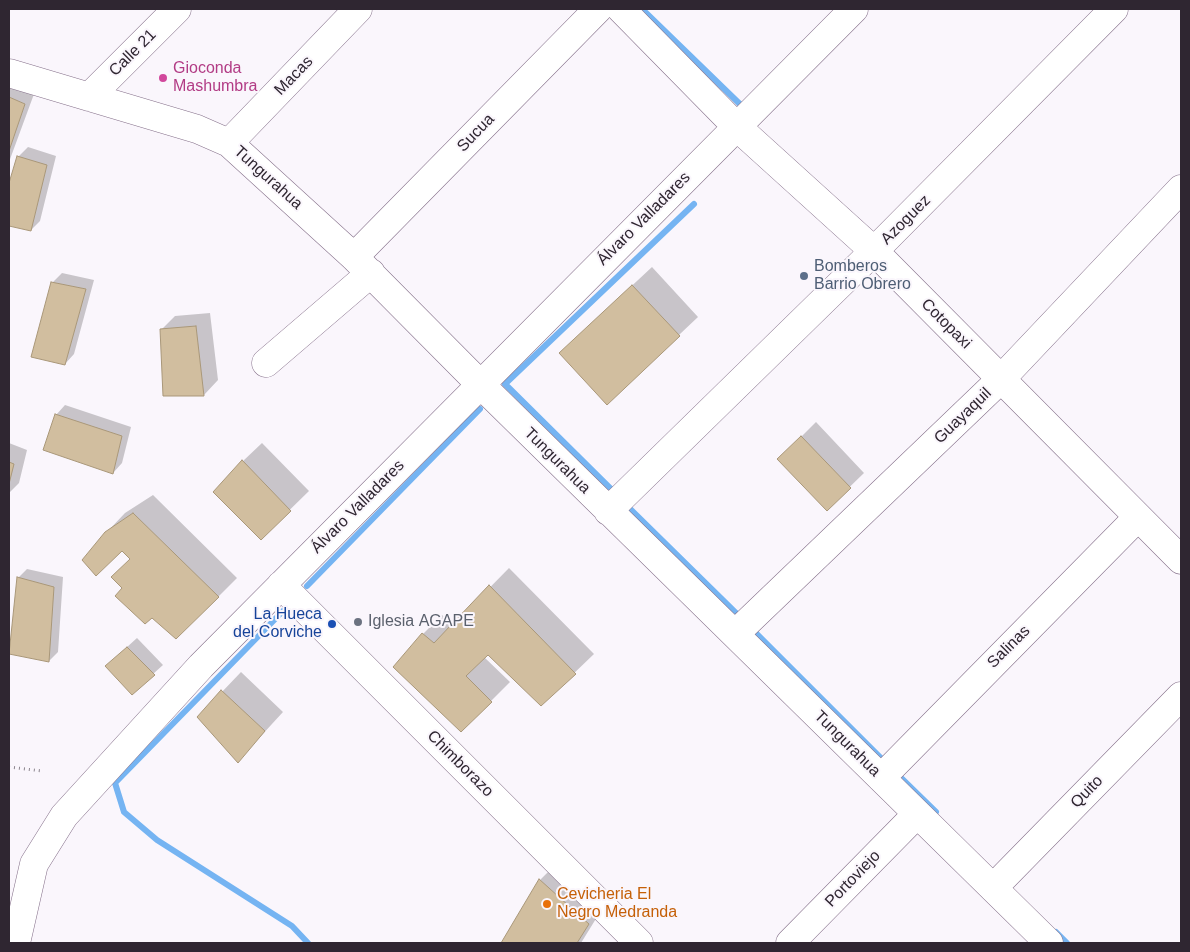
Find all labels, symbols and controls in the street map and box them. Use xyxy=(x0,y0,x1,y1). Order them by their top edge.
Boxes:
street label: Calle 21 xyxy=(105,25,161,81)
street label: Macas xyxy=(271,52,317,100)
place label: Gioconda Mashumbra xyxy=(173,59,257,97)
marker: Gioconda Mashumbra xyxy=(157,72,169,84)
street label: Sucua xyxy=(453,110,499,156)
street label: Tungurahua xyxy=(230,142,306,214)
street label: Álvaro Valladares xyxy=(593,168,695,270)
street label: Azoguez xyxy=(877,191,935,249)
place label: Bomberos Barrio Obrero xyxy=(814,257,911,295)
marker: Bomberos Barrio Obrero xyxy=(798,270,810,282)
street label: Cotopaxi xyxy=(917,295,975,353)
street label: Guayaquil xyxy=(930,384,996,448)
street label: Tungurahua xyxy=(520,424,594,498)
street label: Álvaro Valladares xyxy=(307,456,409,558)
place label: La Hueca del Corviche xyxy=(233,605,322,643)
place label: Iglesia AGAPE xyxy=(368,612,474,632)
marker: Iglesia AGAPE xyxy=(352,616,364,628)
marker: La Hueca del Corviche xyxy=(326,618,338,630)
street label: Salinas xyxy=(984,622,1034,672)
street label: Tungurahua xyxy=(810,707,884,781)
street label: Chimborazo xyxy=(423,727,497,801)
street label: Quito xyxy=(1067,772,1107,812)
street label: Portoviejo xyxy=(821,847,885,911)
place label: Cevicheria El Negro Medranda xyxy=(557,885,677,923)
marker: Cevicheria El Negro Medranda xyxy=(541,898,553,910)

